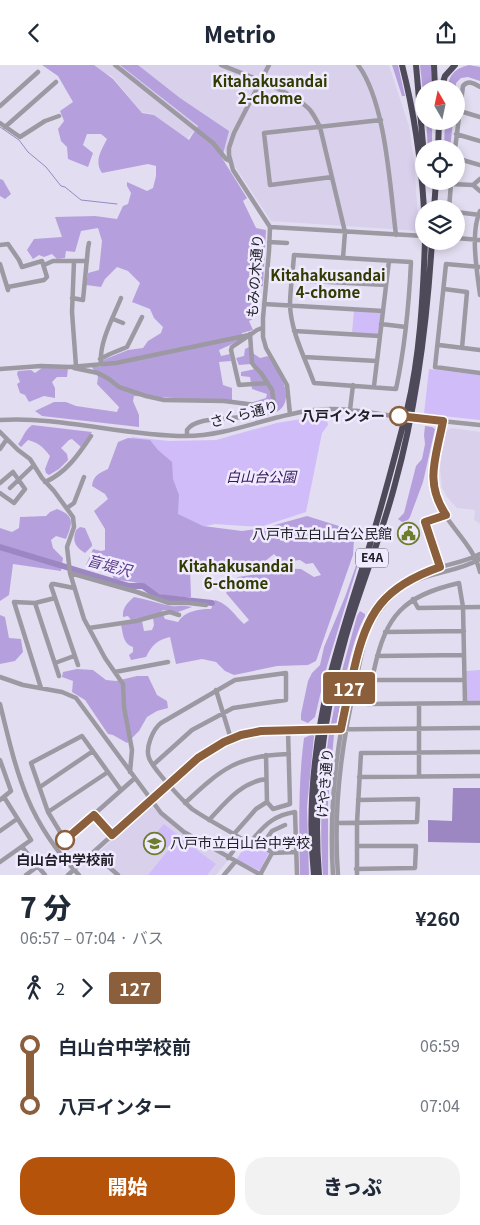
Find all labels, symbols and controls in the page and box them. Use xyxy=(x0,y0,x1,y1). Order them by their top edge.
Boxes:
text: Metrio xyxy=(204,17,276,49)
icon: back xyxy=(20,19,48,47)
icon: share xyxy=(432,19,460,47)
district label: Kitahakusandai 2-chome xyxy=(212,70,328,108)
north arrow xyxy=(415,80,465,130)
map controls xyxy=(415,80,465,250)
button: locate xyxy=(415,140,465,190)
button: layers xyxy=(415,200,465,250)
street label: もみの木通り xyxy=(241,233,267,319)
district label: Kitahakusandai 4-chome xyxy=(270,264,386,302)
street label: さくら通り xyxy=(207,395,280,431)
place label: 八戸インター xyxy=(301,405,385,425)
marker: 八戸インター xyxy=(389,406,409,426)
park label: 白山台公園 xyxy=(226,466,298,486)
public building icon: 八戸市立白山台公民館 xyxy=(396,522,420,546)
place label: 八戸市立白山台公民館 xyxy=(252,523,392,543)
road number: E4A xyxy=(356,548,388,567)
water label: 盲堤沢 xyxy=(85,549,136,581)
district label: Kitahakusandai 6-chome xyxy=(178,555,294,593)
line badge: 127 xyxy=(320,672,378,704)
text: 127 xyxy=(333,675,365,701)
street label: けやき通り xyxy=(311,747,337,819)
marker: 白山台中学校前 xyxy=(55,830,75,850)
school or university icon: 八戸市立白山台中学校 xyxy=(142,831,166,855)
place label: 八戸市立白山台中学校 xyxy=(170,832,310,852)
place label: 白山台中学校前 xyxy=(16,849,114,869)
text: 7 分 xyxy=(20,886,71,926)
text: ¥260 xyxy=(415,904,460,931)
text: 06:57 – 07:04 · バス xyxy=(20,925,164,949)
icon: walk xyxy=(20,974,48,1002)
icon: forward xyxy=(73,974,101,1002)
text: 127 xyxy=(119,975,151,1001)
text: 2 xyxy=(56,976,65,1000)
text: 白山台中学校前 xyxy=(58,1032,191,1059)
text: 06:59 xyxy=(420,1033,460,1057)
text: 八戸インター xyxy=(58,1092,172,1119)
text: 07:04 xyxy=(420,1093,460,1117)
button: 開始 xyxy=(20,1157,235,1215)
button: きっぷ xyxy=(245,1157,460,1215)

